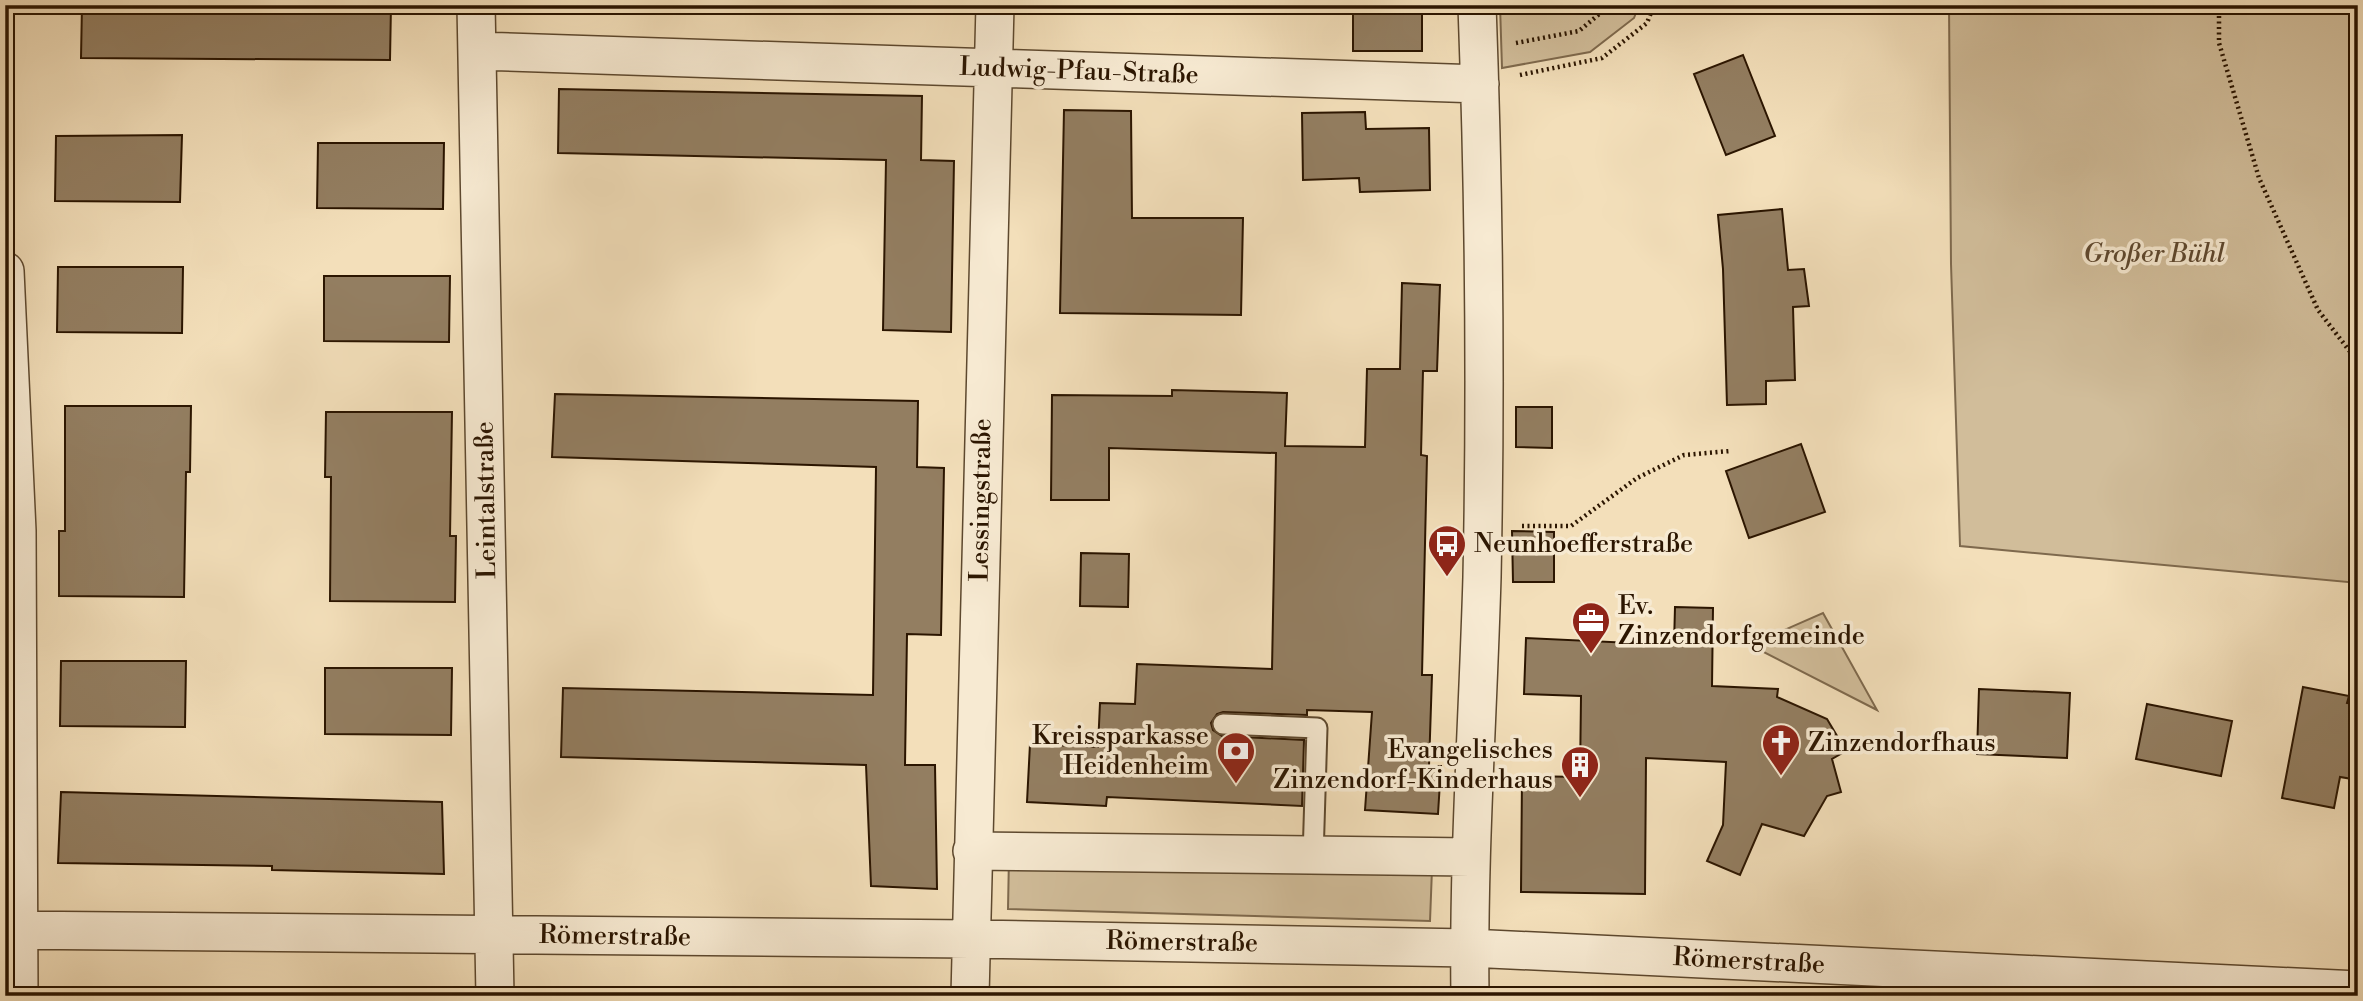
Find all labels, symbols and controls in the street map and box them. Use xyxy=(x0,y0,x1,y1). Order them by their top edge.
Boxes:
street label: Ludwig-Pfau-Straße xyxy=(959,51,1199,91)
park label: Großer Bühl xyxy=(2083,238,2225,270)
street label: Lessingstraße xyxy=(964,418,998,582)
street label: Leintalstraße xyxy=(469,421,503,579)
bus stop icon: Neunhoefferstraße xyxy=(1426,523,1468,578)
place label: Neunhoefferstraße xyxy=(1474,528,1693,560)
place label: Ev. Zinzendorfgemeinde xyxy=(1618,590,1865,652)
office icon: Ev. Zinzendorfgemeinde xyxy=(1570,600,1612,655)
place label: Kreissparkasse Heidenheim xyxy=(1032,720,1209,782)
church icon: Zinzendorfhaus xyxy=(1760,722,1802,777)
place label: Zinzendorfhaus xyxy=(1808,727,1996,759)
bank icon: Kreissparkasse Heidenheim xyxy=(1215,730,1257,785)
place label: Evangelisches Zinzendorf-Kinderhaus xyxy=(1273,734,1553,796)
building icon: Evangelisches Zinzendorf-Kinderhaus xyxy=(1559,744,1601,799)
street label: Römerstraße xyxy=(539,919,691,953)
street label: Römerstraße xyxy=(1106,925,1258,959)
street label: Römerstraße xyxy=(1672,941,1826,981)

